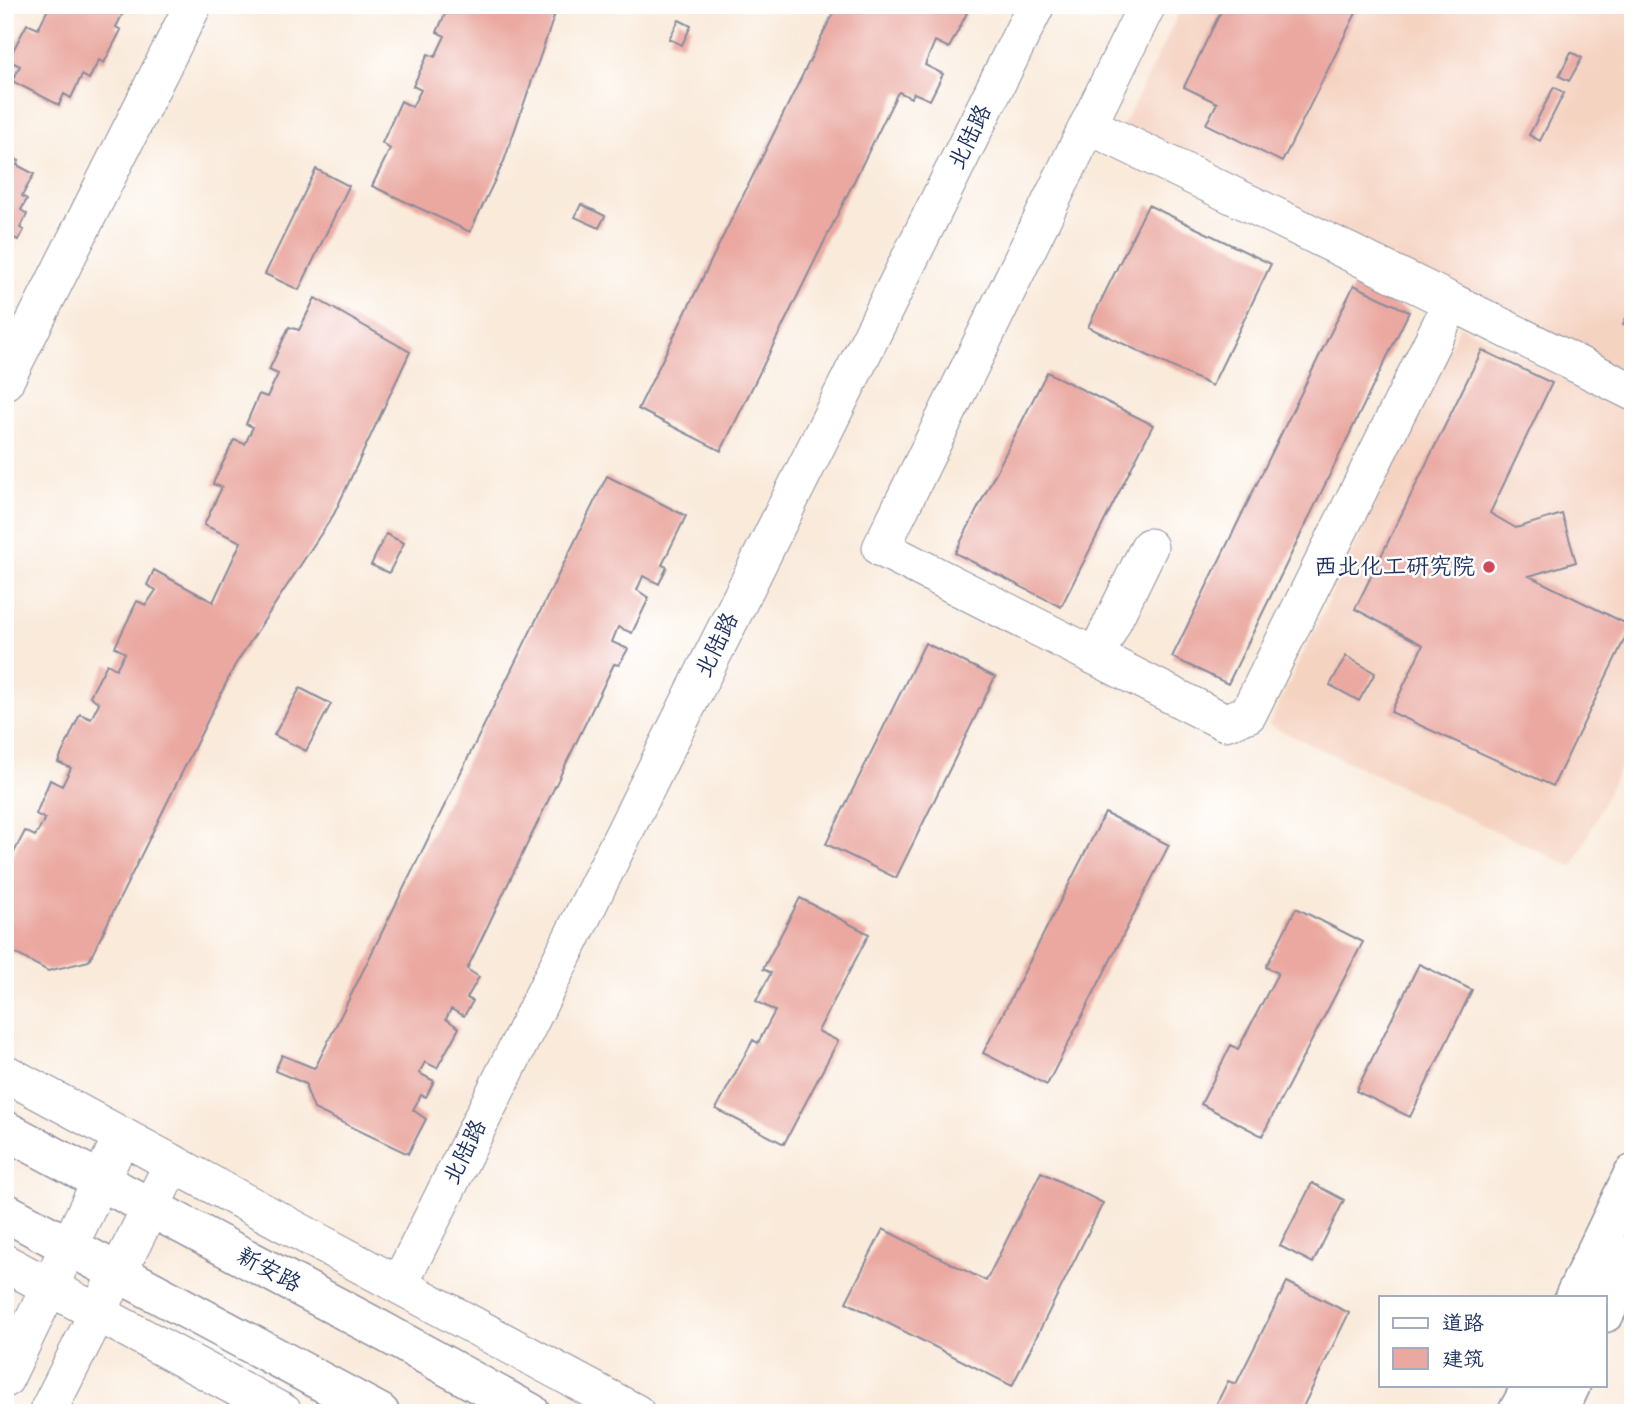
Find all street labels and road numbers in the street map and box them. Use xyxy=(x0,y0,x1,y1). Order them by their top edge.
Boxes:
street label: 北陆路 xyxy=(940,99,1000,175)
street label: 北陆路 xyxy=(687,607,747,683)
street label: 北陆路 xyxy=(435,1114,495,1190)
street label: 新安路 xyxy=(231,1240,307,1300)

